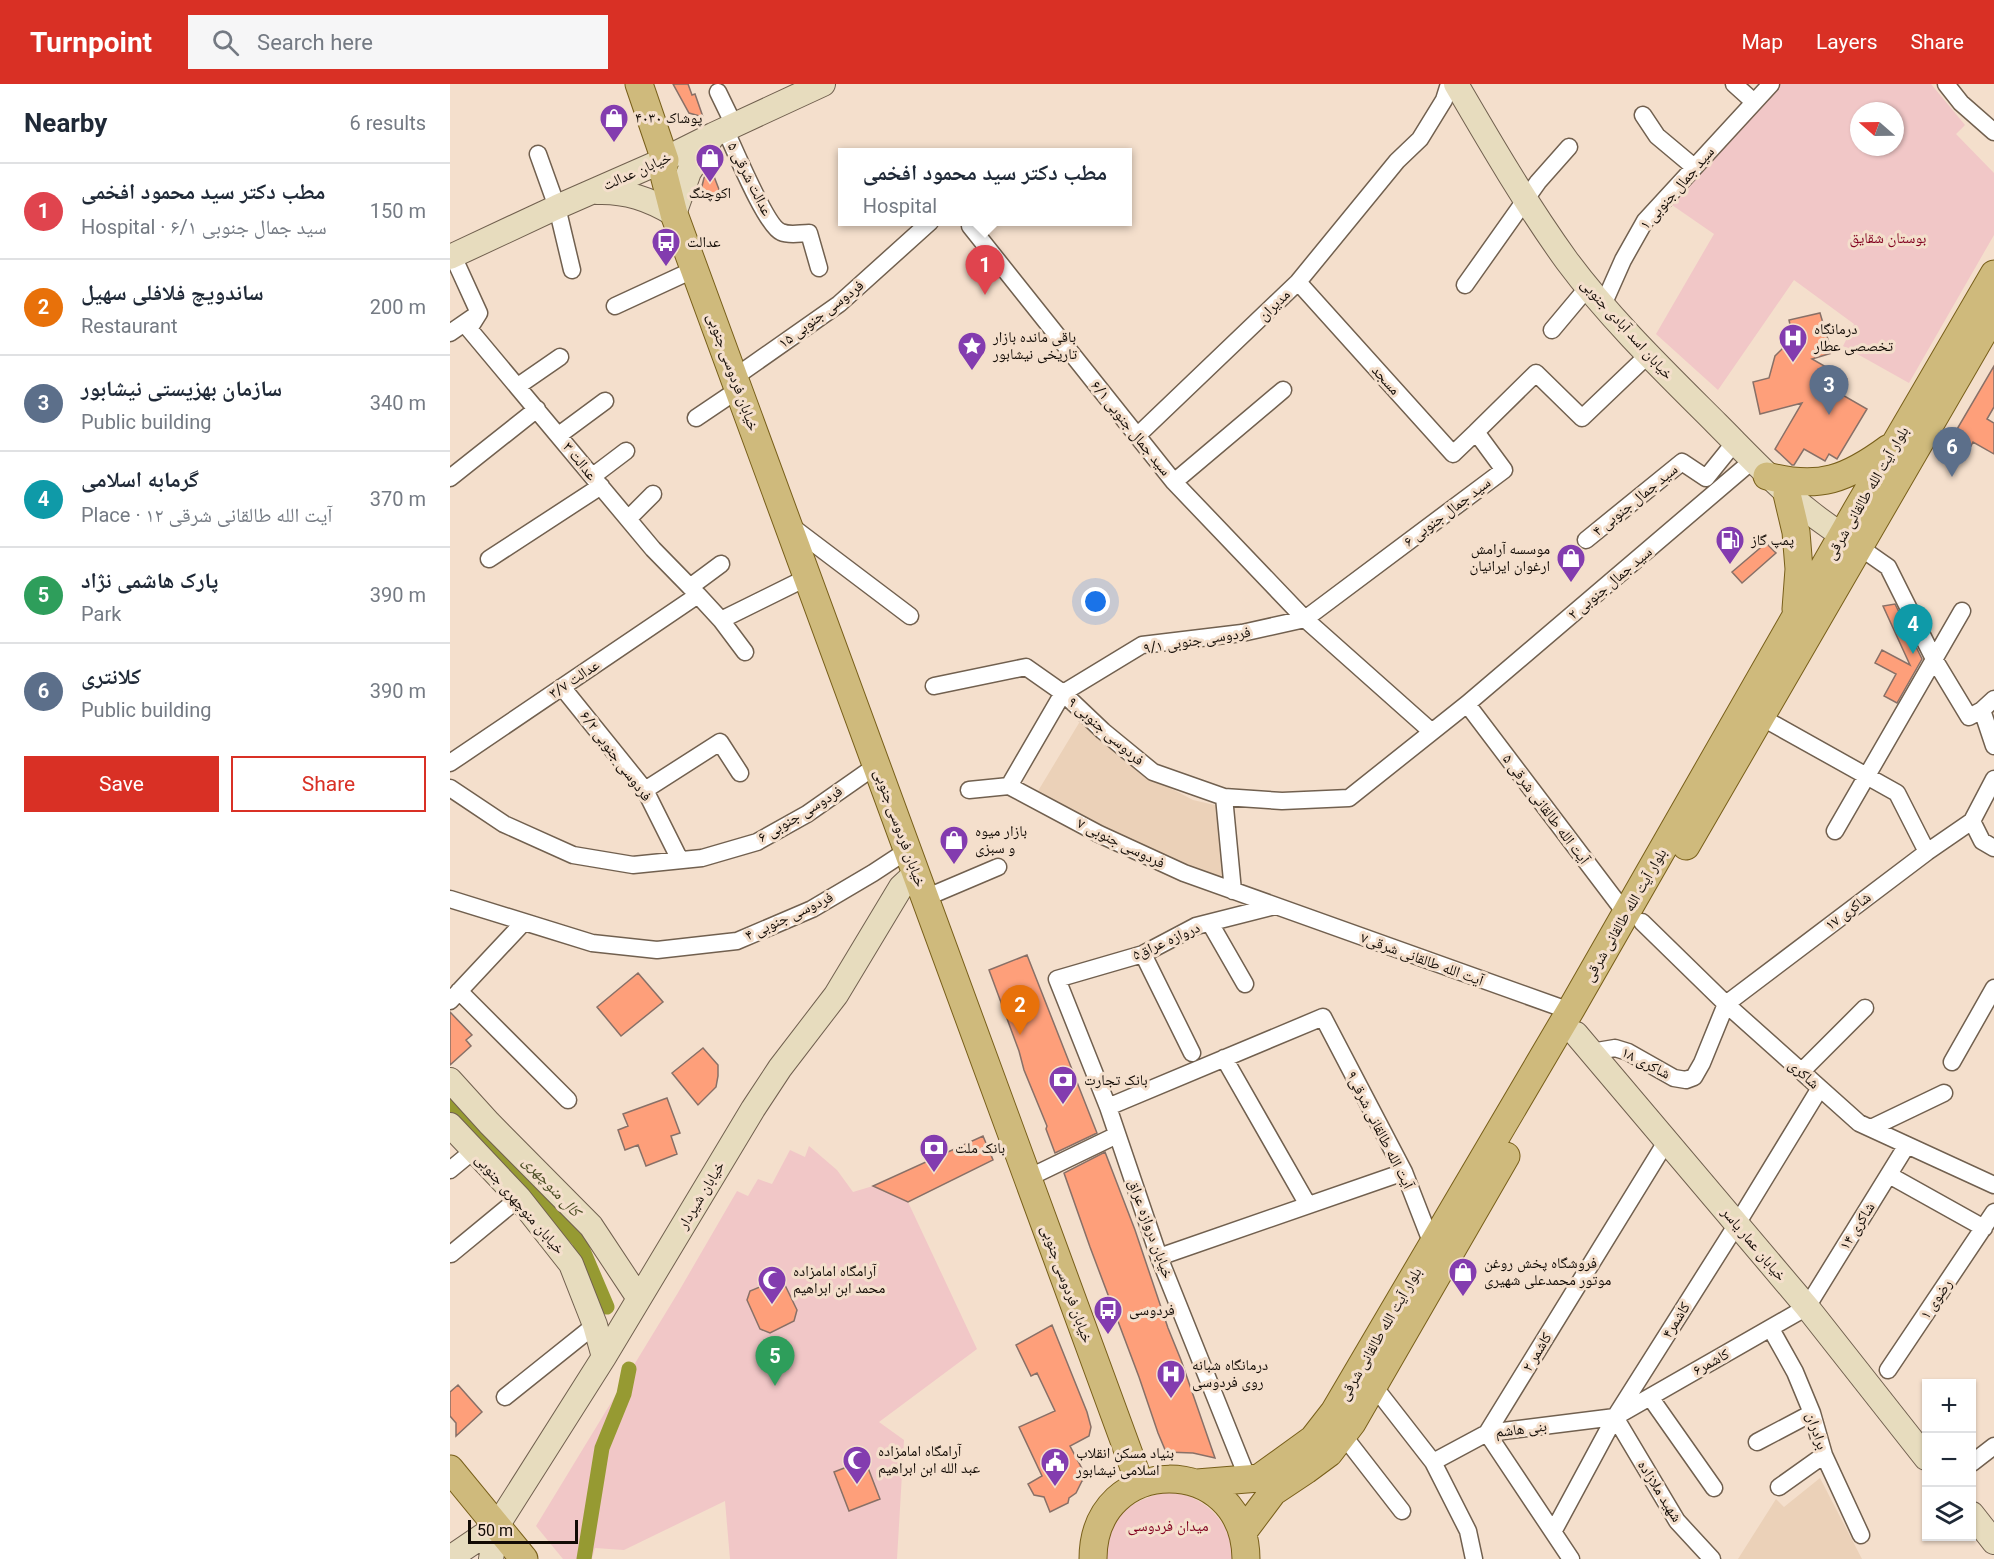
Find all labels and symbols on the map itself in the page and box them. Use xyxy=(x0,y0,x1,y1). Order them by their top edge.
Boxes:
shop icon: پوشاک ۴۰۳۰ xyxy=(598,102,630,144)
north arrow xyxy=(1850,102,1904,156)
place label: پوشاک ۴۰۳۰ xyxy=(635,109,702,127)
street label: عدالت شرقی ۵ xyxy=(723,139,776,220)
shop icon: اکوچنگ xyxy=(694,142,726,184)
street label: سید جمال جنوبی ۱ xyxy=(1636,143,1719,234)
street label: خیابان عدالت xyxy=(600,148,675,195)
place label: اکوچنگ xyxy=(689,184,731,202)
bus stop icon: عدالت xyxy=(650,226,682,268)
park label: بوستان شقایق xyxy=(1850,229,1926,248)
place label: عدالت xyxy=(687,233,721,251)
pin: 1 xyxy=(966,246,1004,295)
street label: خیابان اسد آبادی جنوبی xyxy=(1576,275,1677,384)
street label: فردوسی جنوبی ۱۵ xyxy=(775,276,868,353)
street label: مدیران xyxy=(1254,285,1295,325)
street label: خیابان فردوسی جنوبی xyxy=(702,311,763,434)
place label: درمانگاه تخصصی عطار xyxy=(1813,320,1894,356)
hospital icon: درمانگاه تخصصی عطار xyxy=(1777,322,1809,364)
place label: باقی مانده بازار تاریخی نیشابور xyxy=(992,328,1078,364)
place icon: باقی مانده بازار تاریخی نیشابور xyxy=(956,330,988,372)
street label: مسجد xyxy=(1368,361,1404,399)
pin: 3 xyxy=(1810,366,1848,415)
street label: سید جمال جنوبی ۶/۱ xyxy=(1086,377,1175,480)
street label: بلوار آیت الله طالقانی شرقی xyxy=(1822,423,1913,563)
pin: 6 xyxy=(1932,428,1972,477)
street label: عدالت ۳ xyxy=(559,438,601,484)
street label: سید جمال جنوبی ۴ xyxy=(1589,460,1682,541)
street label: سید جمال جنوبی ۶ xyxy=(1400,473,1495,551)
fuel station icon: پمپ گاز xyxy=(1714,524,1746,566)
place label: پمپ گاز xyxy=(1750,531,1794,549)
place label: موسسه آرامش ارغوان ایرانیان xyxy=(1470,540,1550,576)
shop icon: موسسه آرامش ارغوان ایرانیان xyxy=(1555,542,1587,584)
street label: سید جمال جنوبی ۲ xyxy=(1564,543,1656,624)
your location xyxy=(1081,587,1110,616)
pin: 4 xyxy=(1894,604,1932,654)
street label: فردوسی جنوبی ۹/۱ xyxy=(1142,623,1252,658)
street label: عدالت ۳/۷ xyxy=(545,655,603,702)
street label: فردوسی جنوبی ۹ xyxy=(1063,693,1148,770)
street label: فردوسی جنوبی ۶/۲ xyxy=(575,707,656,805)
street label: آیت الله طالقانی شرقی ۵ xyxy=(1498,750,1594,869)
street label: خیابان فردوسی جنوبی xyxy=(869,767,930,890)
street label: فردوسی جنوبی ۶ xyxy=(755,782,846,847)
street label: فردوسی جنوبی ۷ xyxy=(1074,814,1168,873)
place label: بازار میوه و سبزی xyxy=(975,822,1027,858)
shop icon: بازار میوه و سبزی xyxy=(938,824,970,866)
street label: بلوار آیت الله طالقانی شرقی xyxy=(1580,845,1671,985)
street label: فردوسی جنوبی ۴ xyxy=(742,888,836,945)
street label: شاکری ۱۷ xyxy=(1822,888,1875,935)
street label: دروازه عراق۵ xyxy=(1130,918,1203,965)
street label: آیت الله طالقانی شرقی۷ xyxy=(1358,928,1487,991)
pin: 2 xyxy=(1000,986,1040,1035)
street label: شاکری ۱۸ xyxy=(1618,1043,1674,1084)
street label: شاکری xyxy=(1784,1056,1823,1093)
bank icon: بانک تجارت xyxy=(1047,1064,1079,1106)
street label: آیت الله طالقانی شرقی۹ xyxy=(1342,1068,1418,1193)
place label: بانک تجارت xyxy=(1084,1071,1148,1089)
bank icon: بانک ملت xyxy=(918,1132,950,1174)
place label: بانک ملت xyxy=(955,1139,1005,1157)
street label: خیابان منوچهری جنوبی xyxy=(471,1150,569,1259)
water label: کال منوچهری xyxy=(518,1152,587,1223)
street label: خیابان شیردار xyxy=(673,1157,729,1234)
street label: خیابان دروازه عراق xyxy=(1124,1177,1177,1282)
street label: شاکری ۱۴ xyxy=(1835,1199,1879,1254)
street label: خیابان عمار یاسر xyxy=(1716,1203,1790,1286)
street label: خیابان فردوسی جنوبی xyxy=(1036,1223,1097,1346)
place label: فروشگاه پخش روغن موتور محمدعلی شهیری xyxy=(1484,1254,1611,1290)
shop icon: فروشگاه پخش روغن موتور محمدعلی شهیری xyxy=(1447,1256,1479,1298)
place label: آرامگاه امامزاده محمد ابن ابراهیم xyxy=(793,1262,885,1298)
mosque icon: آرامگاه امامزاده محمد ابن ابراهیم xyxy=(756,1264,788,1306)
street label: بلوار آیت الله طالقانی شرقی xyxy=(1335,1264,1426,1404)
street label: رضوی ۱ xyxy=(1916,1275,1957,1323)
bus stop icon: فردوسی xyxy=(1092,1294,1124,1336)
street label: کاشمر۴ xyxy=(1658,1299,1694,1341)
place label: فردوسی xyxy=(1129,1301,1175,1320)
street label: کاشمر ۲ xyxy=(1518,1329,1556,1375)
pin: 5 xyxy=(756,1336,794,1386)
street label: کاشمر۶ xyxy=(1690,1345,1732,1379)
place label: درمانگاه شبانه روی فردوسی xyxy=(1192,1356,1268,1392)
hospital icon: درمانگاه شبانه روی فردوسی xyxy=(1155,1358,1187,1400)
street label: برادران xyxy=(1802,1410,1831,1452)
street label: بنی هاشم xyxy=(1494,1417,1548,1442)
place label: آرامگاه امامزاده عبد الله ابن ابراهیم xyxy=(878,1442,981,1478)
mosque icon: آرامگاه امامزاده عبد الله ابن ابراهیم xyxy=(841,1444,873,1486)
place label: بنیاد مسکن انقلاب اسلامی نیشابور xyxy=(1075,1444,1174,1480)
public building icon: بنیاد مسکن انقلاب اسلامی نیشابور xyxy=(1039,1446,1071,1488)
street label: شهید ملازاده xyxy=(1634,1457,1686,1525)
scale bar xyxy=(468,1517,578,1544)
park label: میدان فردوسی xyxy=(1127,1517,1209,1536)

